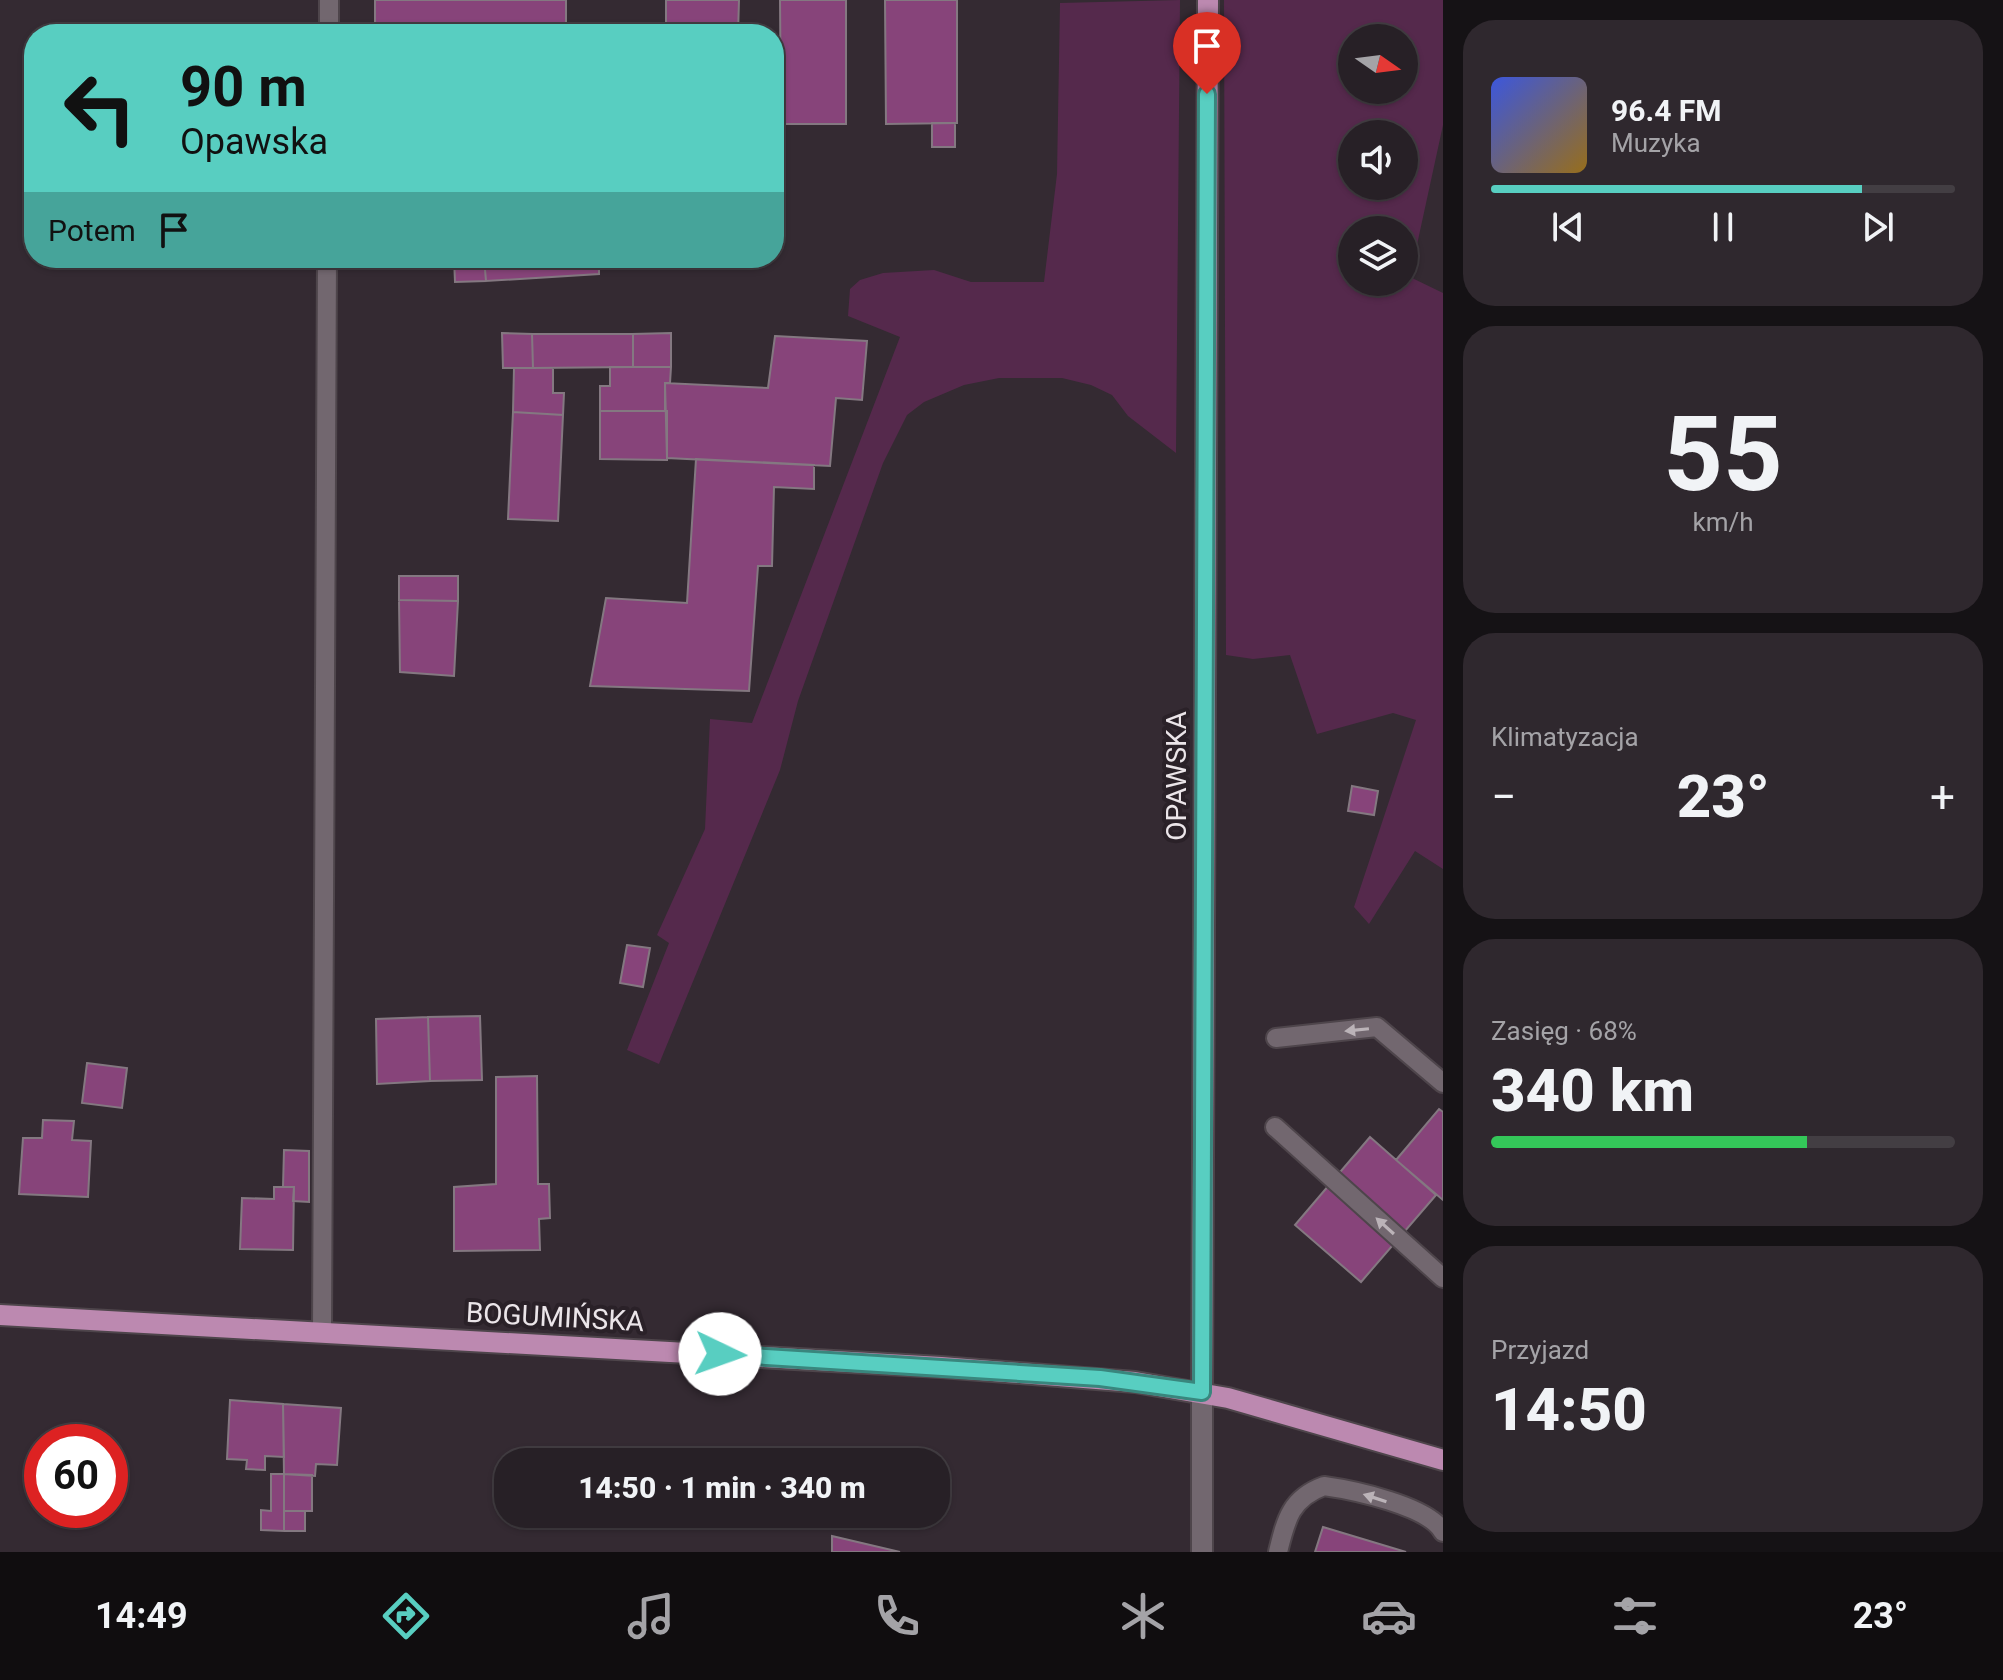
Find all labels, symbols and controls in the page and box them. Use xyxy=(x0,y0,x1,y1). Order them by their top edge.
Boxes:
pin xyxy=(1173,12,1241,94)
icon: arrive xyxy=(1185,24,1229,68)
north arrow xyxy=(1338,24,1418,104)
map controls xyxy=(1338,24,1418,296)
text: 90 m xyxy=(180,54,307,120)
icon: left xyxy=(48,56,152,160)
text: 96.4 FM xyxy=(1611,93,1722,128)
button: sound xyxy=(1338,120,1418,200)
text: Opawska xyxy=(180,121,328,163)
text: Muzyka xyxy=(1611,128,1701,158)
icon: previous xyxy=(1546,205,1590,249)
icon: pause xyxy=(1701,205,1745,249)
icon: next xyxy=(1856,205,1900,249)
icon: arrive xyxy=(152,208,196,252)
text: Potem xyxy=(48,213,136,248)
button: layers xyxy=(1338,216,1418,296)
text: 55 xyxy=(1663,394,1783,515)
text: km/h xyxy=(1692,507,1754,537)
street label: OPAWSKA xyxy=(1160,711,1193,841)
text: Klimatyzacja xyxy=(1491,722,1639,752)
text: 23° xyxy=(1677,761,1770,832)
text: − xyxy=(1491,771,1516,823)
text: + xyxy=(1930,771,1955,823)
text: Zasięg · 68% xyxy=(1491,1016,1637,1046)
one-way arrow xyxy=(1344,1023,1369,1036)
text: 340 km xyxy=(1491,1055,1694,1126)
one-way arrow xyxy=(1375,1217,1394,1235)
street label: BOGUMIŃSKA xyxy=(465,1296,645,1338)
position arrow xyxy=(678,1312,762,1396)
text: Przyjazd xyxy=(1491,1335,1589,1365)
text: 14:50 xyxy=(1491,1374,1647,1445)
speed limit sign: 60 xyxy=(24,1424,128,1528)
text: 14:50 · 1 min · 340 m xyxy=(578,1470,866,1505)
one-way arrow xyxy=(1363,1491,1387,1504)
icon: directions xyxy=(378,1588,434,1644)
icon: music xyxy=(623,1588,679,1644)
icon: phone xyxy=(869,1588,925,1644)
icon: climate xyxy=(1115,1588,1171,1644)
icon: car xyxy=(1361,1588,1417,1644)
icon: filters xyxy=(1607,1588,1663,1644)
text: 14:49 xyxy=(95,1595,188,1637)
text: 23° xyxy=(1853,1595,1908,1637)

